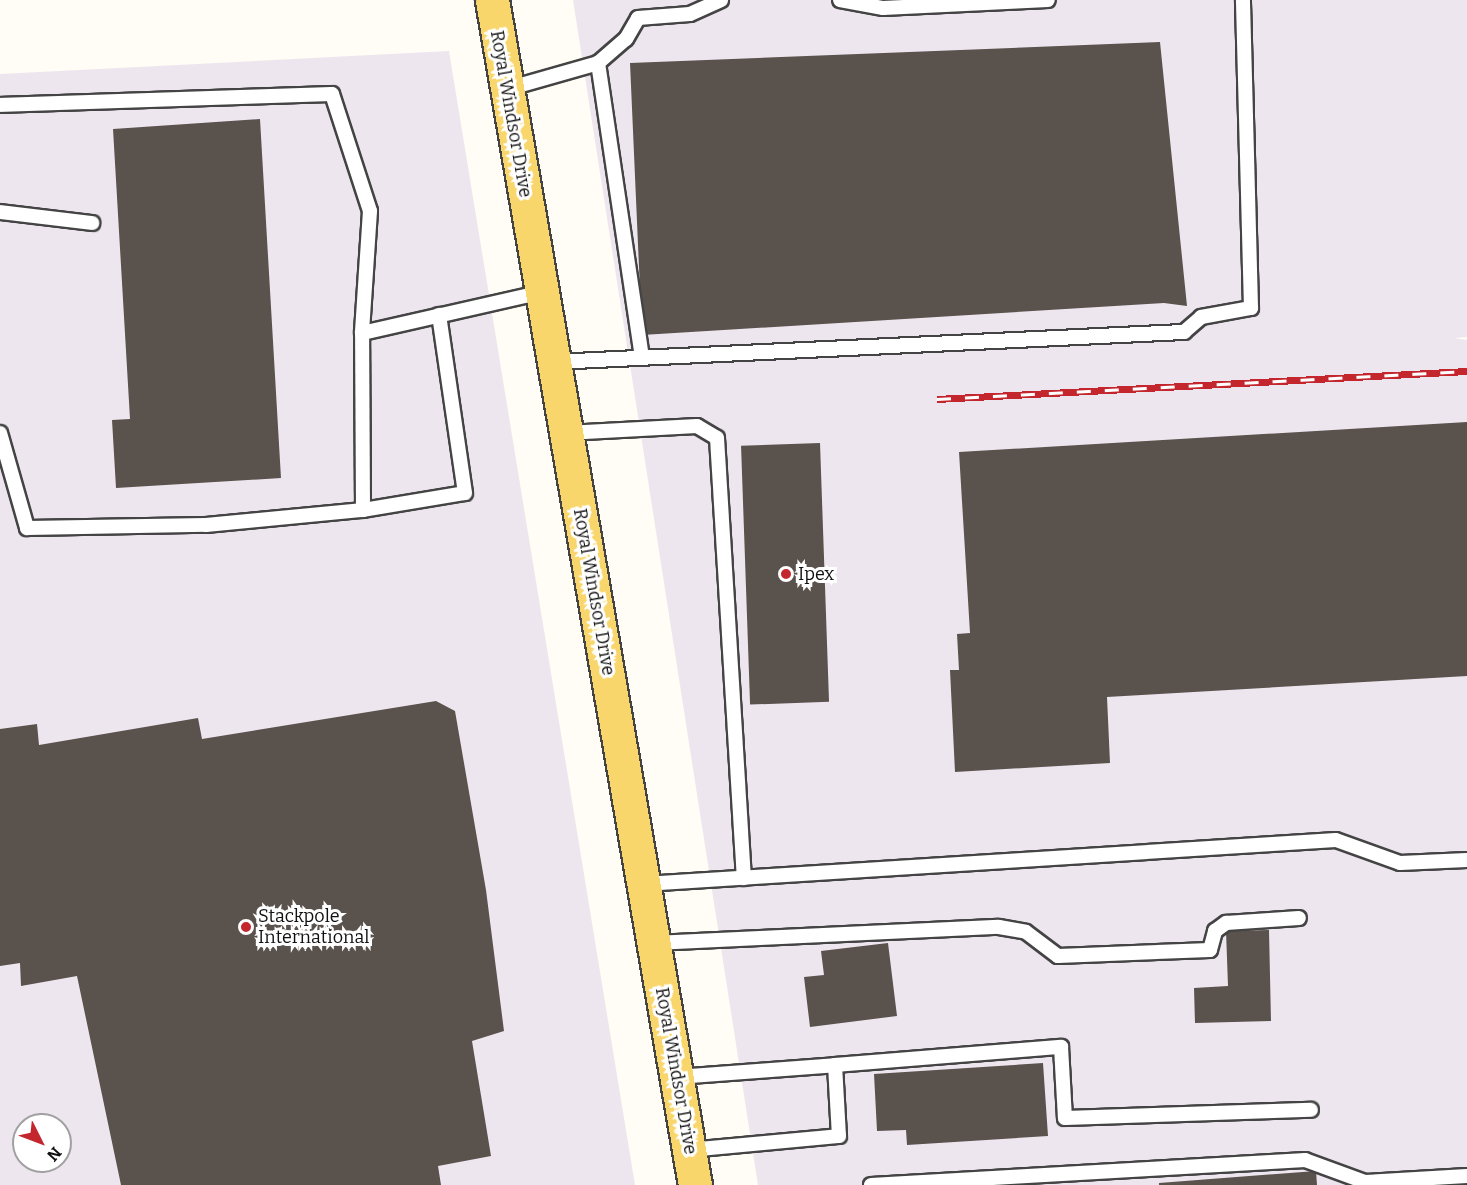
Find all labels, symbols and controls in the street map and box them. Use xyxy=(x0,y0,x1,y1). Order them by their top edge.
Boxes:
street label: Royal Windsor Drive xyxy=(486,29,536,199)
street label: Royal Windsor Drive xyxy=(569,507,619,677)
place label: Ipex xyxy=(798,563,834,585)
marker: Ipex xyxy=(779,567,793,581)
place label: Stackpole International xyxy=(258,906,369,948)
marker: Stackpole International xyxy=(239,920,253,934)
street label: Royal Windsor Drive xyxy=(651,986,701,1156)
north arrow xyxy=(12,1113,72,1173)
text: N xyxy=(43,1143,65,1165)

